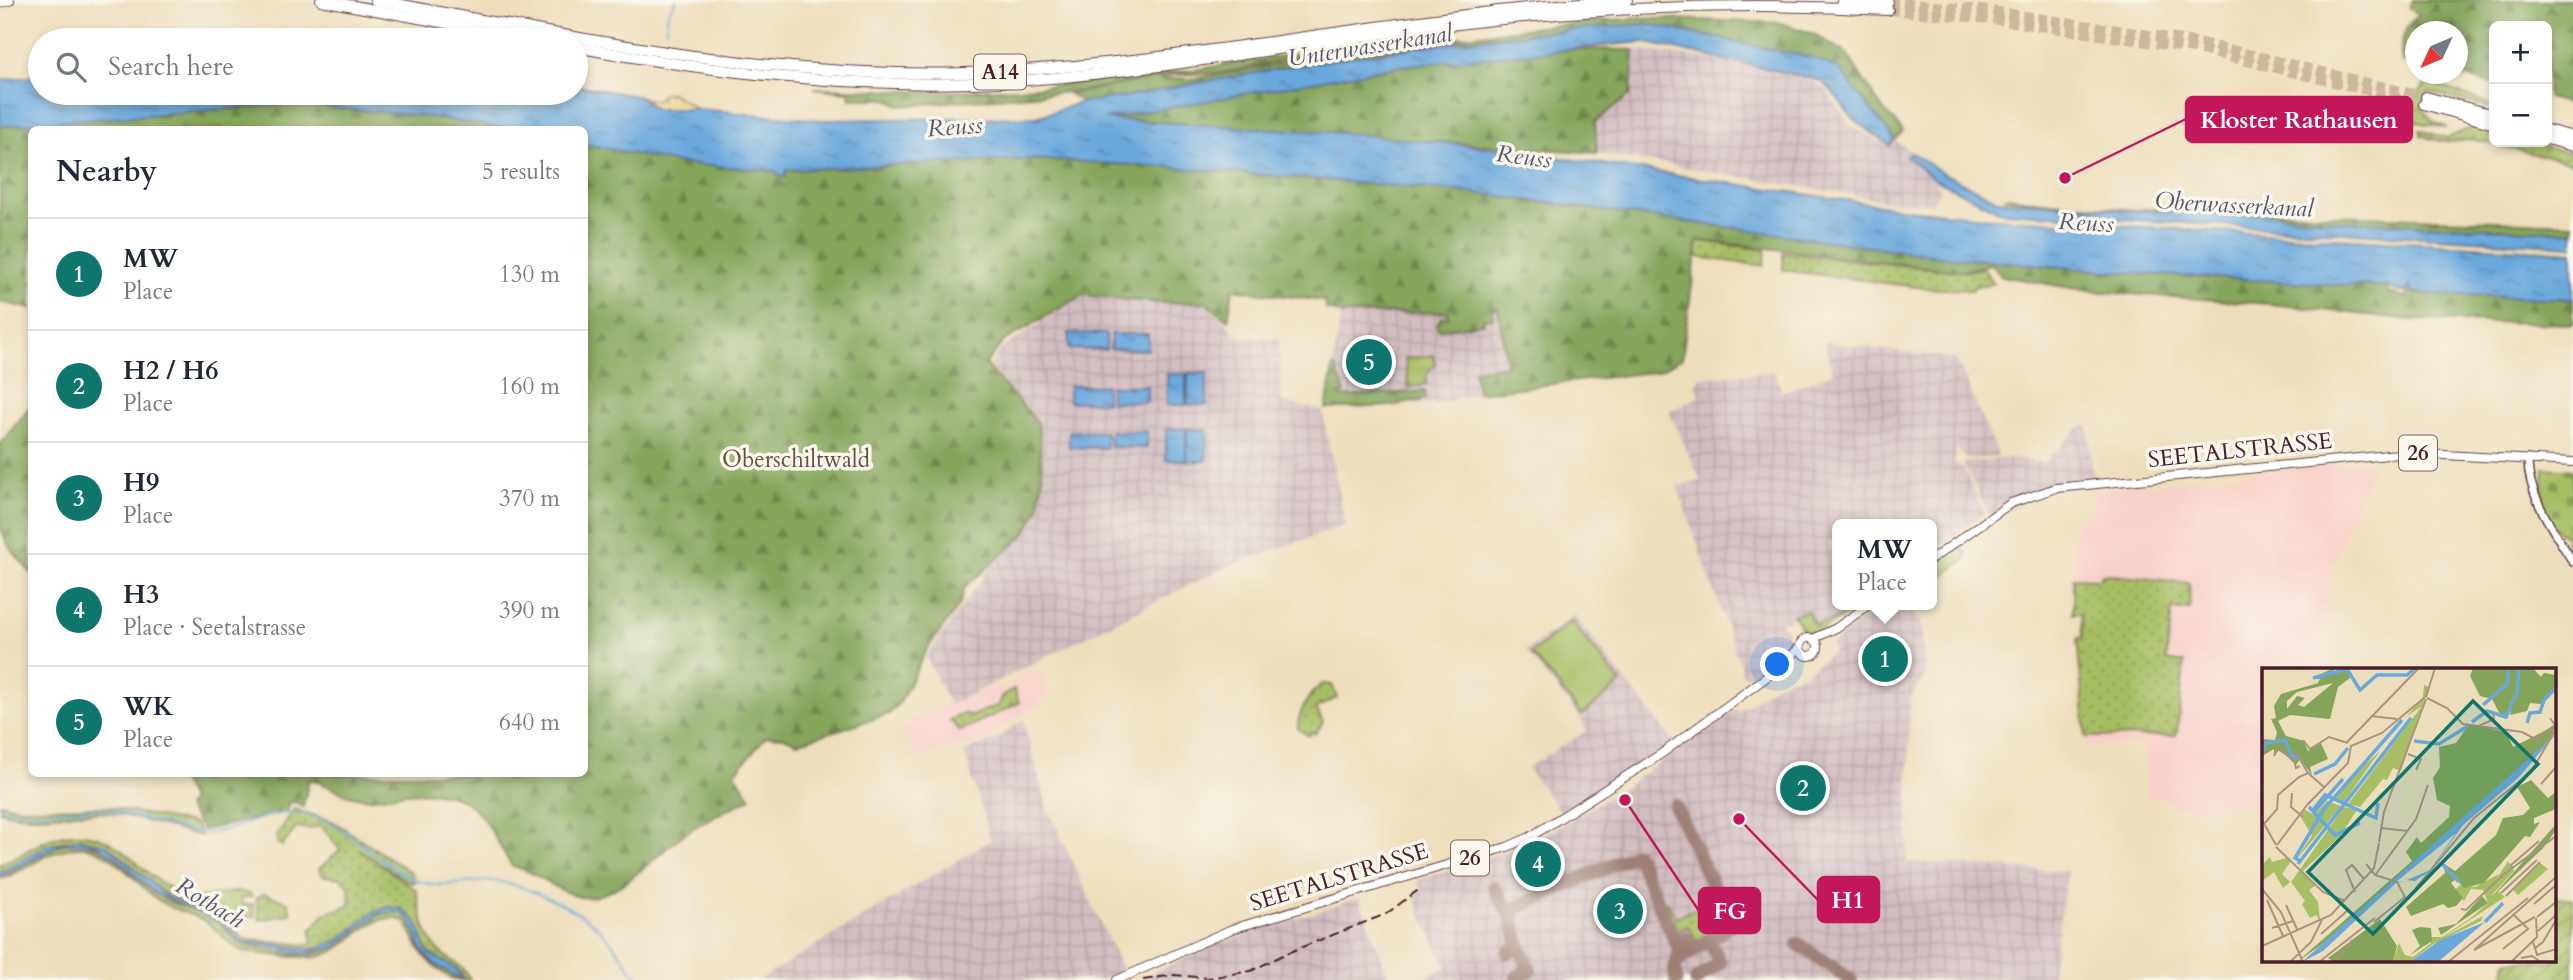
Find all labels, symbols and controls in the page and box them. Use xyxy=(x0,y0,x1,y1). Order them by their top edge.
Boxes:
water label: Unterwasserkanal xyxy=(1285,16,1456,75)
north arrow xyxy=(2405,21,2468,84)
map controls xyxy=(2489,21,2552,147)
button: + xyxy=(2489,21,2552,84)
search box xyxy=(28,28,588,105)
icon: search xyxy=(52,48,90,86)
text: Search here xyxy=(108,49,234,84)
road number: A14 xyxy=(974,55,1026,90)
button: − xyxy=(2489,84,2552,147)
callout: Kloster Rathausen xyxy=(2186,97,2412,142)
text: Kloster Rathausen xyxy=(2200,104,2398,137)
water label: Reuss xyxy=(926,109,984,145)
water label: Reuss xyxy=(1494,137,1554,177)
text: Nearby xyxy=(56,151,157,192)
text: 5 results xyxy=(482,156,560,187)
water label: Oberwasserkanal xyxy=(2154,184,2316,226)
water label: Reuss xyxy=(2057,205,2115,241)
text: MW xyxy=(123,241,178,276)
text: 1 xyxy=(73,259,85,290)
text: 130 m xyxy=(499,259,560,290)
text: Place xyxy=(123,276,173,307)
pin: 5 xyxy=(1346,336,1392,388)
text: H2 / H6 xyxy=(123,353,219,388)
text: 2 xyxy=(73,371,85,402)
text: 160 m xyxy=(499,371,560,402)
text: Place xyxy=(123,388,173,419)
street label: SEETALSTRASSE xyxy=(2146,425,2334,475)
road number: 26 xyxy=(2399,435,2437,470)
park label: Oberschiltwald xyxy=(722,444,871,475)
text: H9 xyxy=(123,465,159,500)
text: 3 xyxy=(73,483,85,514)
text: 370 m xyxy=(499,483,560,514)
text: Place xyxy=(123,500,173,531)
popup xyxy=(1832,519,1937,610)
text: MW xyxy=(1857,532,1912,567)
text: Place xyxy=(1857,567,1907,598)
text: H3 xyxy=(123,577,159,612)
text: 4 xyxy=(73,595,85,626)
text: 390 m xyxy=(499,595,560,626)
text: Place · Seetalstrasse xyxy=(123,612,306,643)
pin: 1 xyxy=(1862,633,1908,685)
your location xyxy=(1760,647,1794,681)
inset map xyxy=(2262,668,2556,962)
text: WK xyxy=(123,689,174,724)
text: 5 xyxy=(73,707,85,738)
text: 640 m xyxy=(499,707,560,738)
text: Place xyxy=(123,724,173,755)
pin: 2 xyxy=(1780,762,1826,814)
street label: SEETALSTRASSE xyxy=(1246,835,1432,919)
pin: 4 xyxy=(1515,838,1561,890)
road number: 26 xyxy=(1451,840,1489,876)
water label: Rotbach xyxy=(169,870,251,937)
callout: H1 xyxy=(1818,877,1879,922)
text: H1 xyxy=(1831,884,1865,917)
pin: 3 xyxy=(1597,885,1643,937)
callout: FG xyxy=(1699,888,1760,933)
text: FG xyxy=(1713,895,1747,928)

